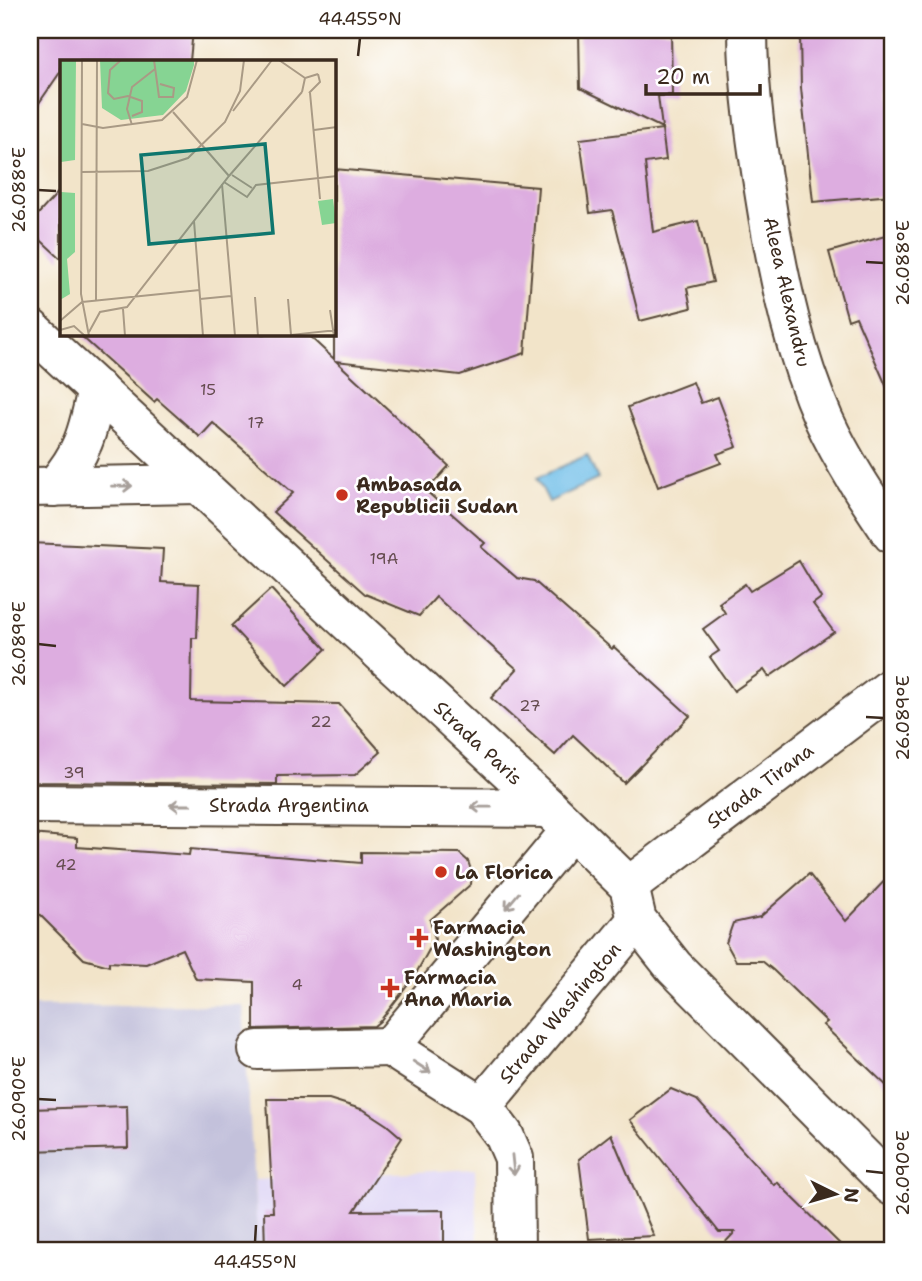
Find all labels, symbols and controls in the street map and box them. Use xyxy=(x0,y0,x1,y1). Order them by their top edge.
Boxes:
text: 44.455°N xyxy=(318,7,402,31)
scale bar xyxy=(646,52,759,96)
inset map xyxy=(60,60,336,336)
text: 20 m xyxy=(656,63,710,91)
text: 26.088°E xyxy=(7,147,31,233)
street label: Aleea Alexandru xyxy=(758,215,816,369)
text: 26.088°E xyxy=(891,220,915,306)
house number: 15 xyxy=(200,379,216,400)
house number: 17 xyxy=(247,412,265,433)
place label: Ambasada Republicii Sudan xyxy=(356,472,518,519)
one-way arrow xyxy=(110,479,133,492)
marker: Ambasada Republicii Sudan xyxy=(334,487,350,503)
house number: 19A xyxy=(370,548,398,569)
text: 26.089°E xyxy=(7,601,31,687)
text: 26.089°E xyxy=(891,675,915,761)
street label: Strada Paris xyxy=(428,695,528,791)
house number: 27 xyxy=(519,695,541,716)
house number: 22 xyxy=(310,711,332,732)
street label: Strada Tirana xyxy=(702,738,819,834)
house number: 39 xyxy=(63,762,85,783)
street label: Strada Argentina xyxy=(209,793,369,818)
one-way arrow xyxy=(169,798,192,812)
one-way arrow xyxy=(470,800,493,813)
house number: 42 xyxy=(55,854,77,875)
place label: La Florica xyxy=(455,860,553,885)
marker: La Florica xyxy=(433,864,449,880)
one-way arrow xyxy=(504,892,520,910)
place label: Farmacia Washington xyxy=(433,915,551,962)
marker: Farmacia Washington xyxy=(411,930,427,946)
street label: Strada Washington xyxy=(494,937,626,1089)
place label: Farmacia Ana Maria xyxy=(404,965,512,1012)
house number: 4 xyxy=(291,974,303,995)
marker: Farmacia Ana Maria xyxy=(382,980,398,996)
text: 26.090°E xyxy=(7,1056,31,1142)
one-way arrow xyxy=(412,1061,432,1075)
text: 26.090°E xyxy=(891,1130,915,1216)
one-way arrow xyxy=(507,1153,520,1176)
north arrow xyxy=(800,1158,870,1228)
text: N xyxy=(838,1187,865,1204)
text: 44.455°N xyxy=(213,1250,297,1274)

